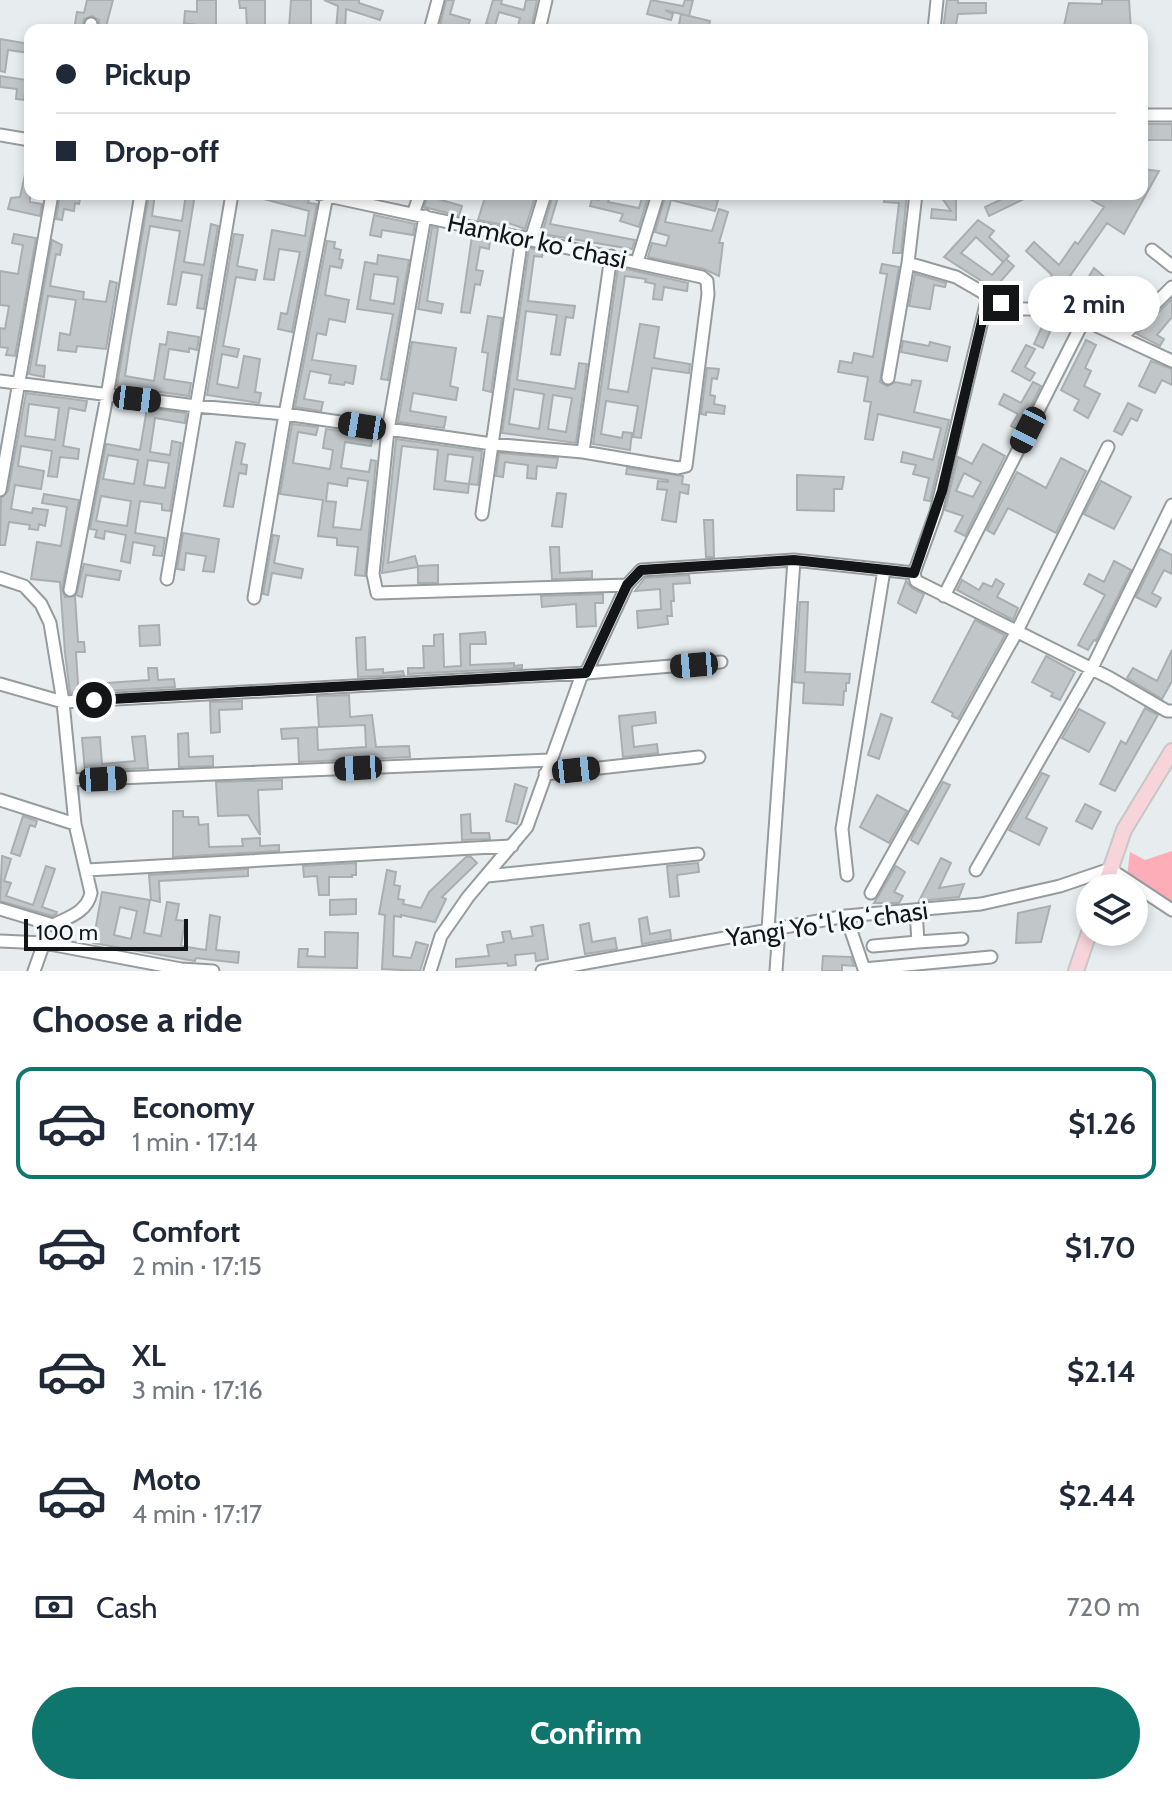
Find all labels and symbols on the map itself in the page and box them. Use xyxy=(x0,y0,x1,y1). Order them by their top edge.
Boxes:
street label: Hamkor koʻchasi xyxy=(444,206,630,276)
callout: 2 min xyxy=(1029,275,1161,331)
route end xyxy=(983,285,1019,321)
car xyxy=(112,384,162,414)
car xyxy=(1006,403,1050,457)
car xyxy=(336,410,388,442)
car xyxy=(669,651,719,679)
route start xyxy=(76,682,112,718)
car xyxy=(333,755,383,781)
car xyxy=(551,756,601,784)
car xyxy=(78,766,128,792)
street label: Yangi Yoʻl koʻchasi xyxy=(723,894,930,954)
scale bar xyxy=(24,915,188,951)

